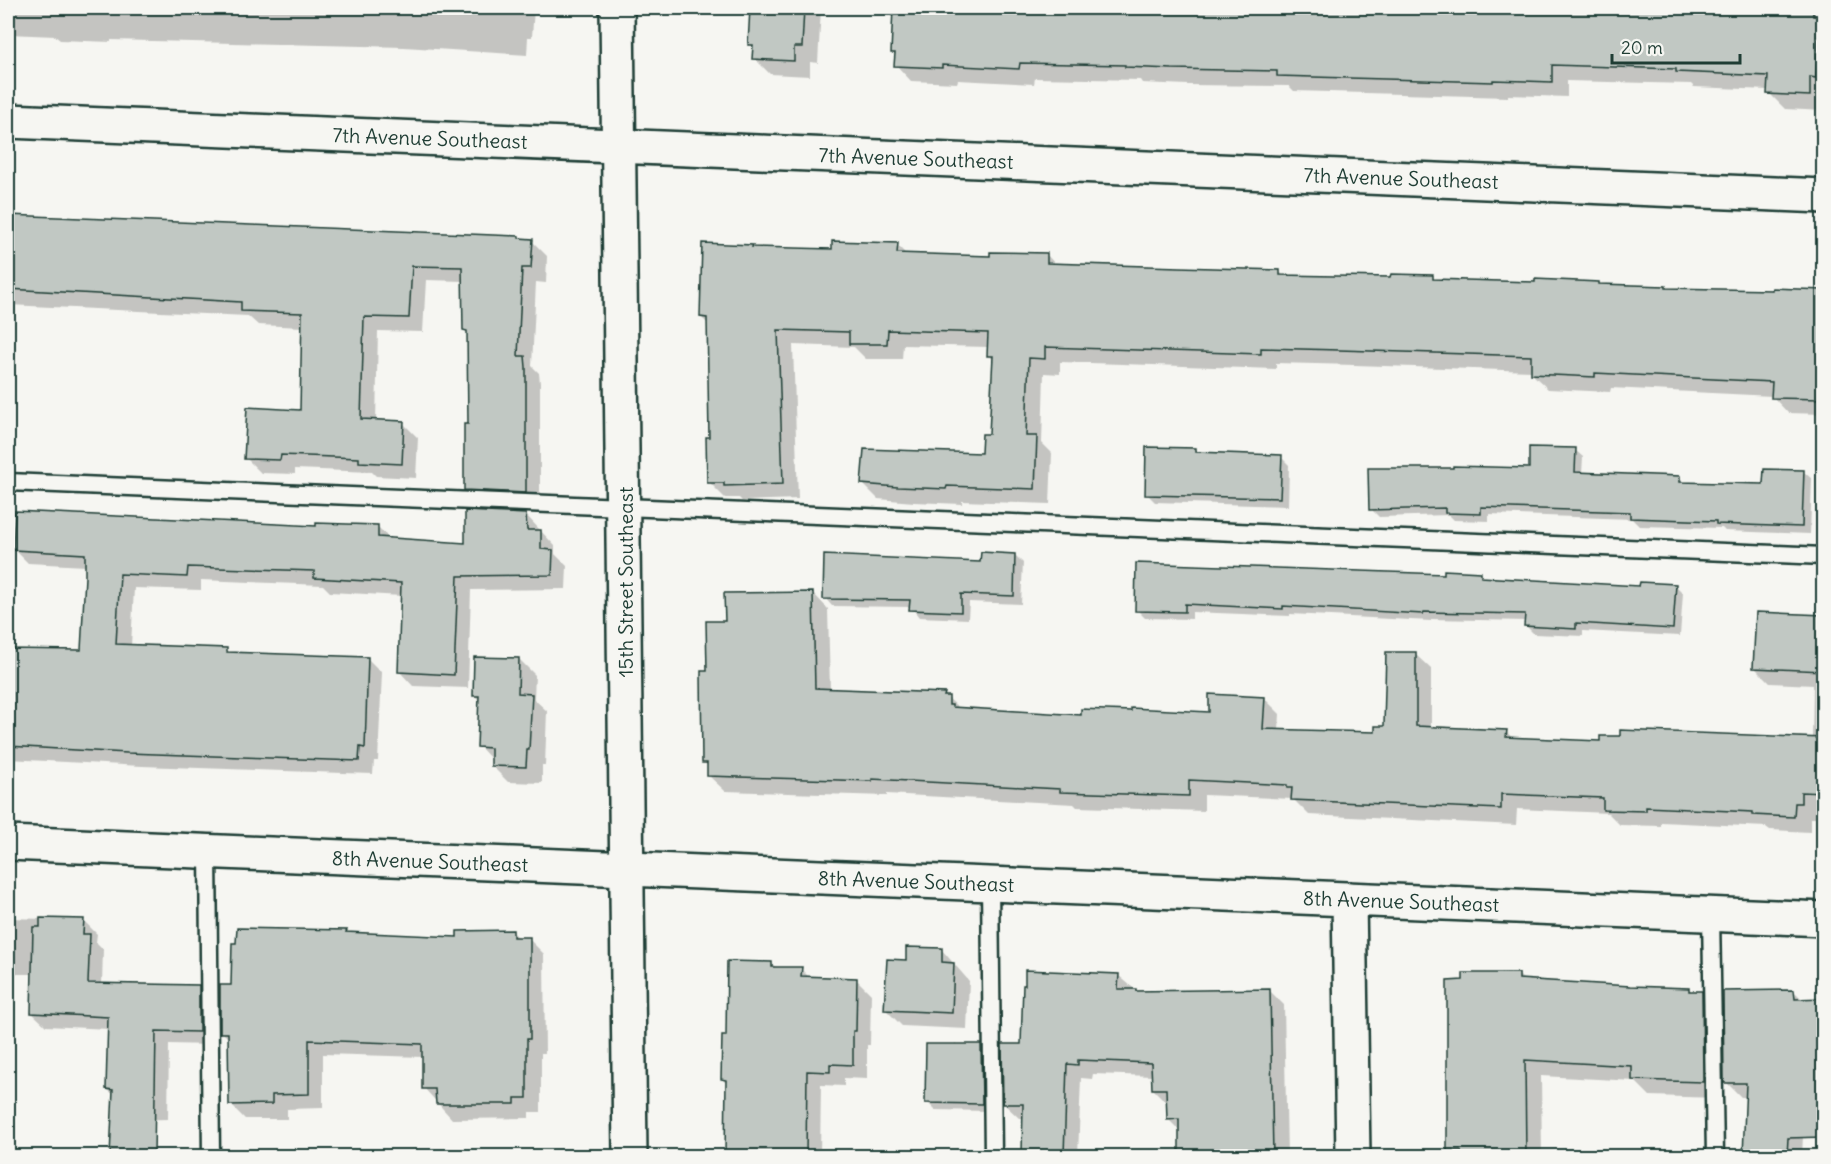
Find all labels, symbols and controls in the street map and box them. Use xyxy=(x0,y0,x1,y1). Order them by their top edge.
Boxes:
scale bar xyxy=(1612,27,1740,65)
text: 20 m xyxy=(1621,36,1663,59)
street label: 7th Avenue Southeast xyxy=(332,122,528,154)
street label: 7th Avenue Southeast xyxy=(818,142,1014,174)
street label: 7th Avenue Southeast xyxy=(1303,162,1499,194)
street label: 15th Street Southeast xyxy=(613,486,638,677)
street label: 8th Avenue Southeast xyxy=(331,845,529,877)
street label: 8th Avenue Southeast xyxy=(817,865,1015,897)
street label: 8th Avenue Southeast xyxy=(1302,885,1500,917)

